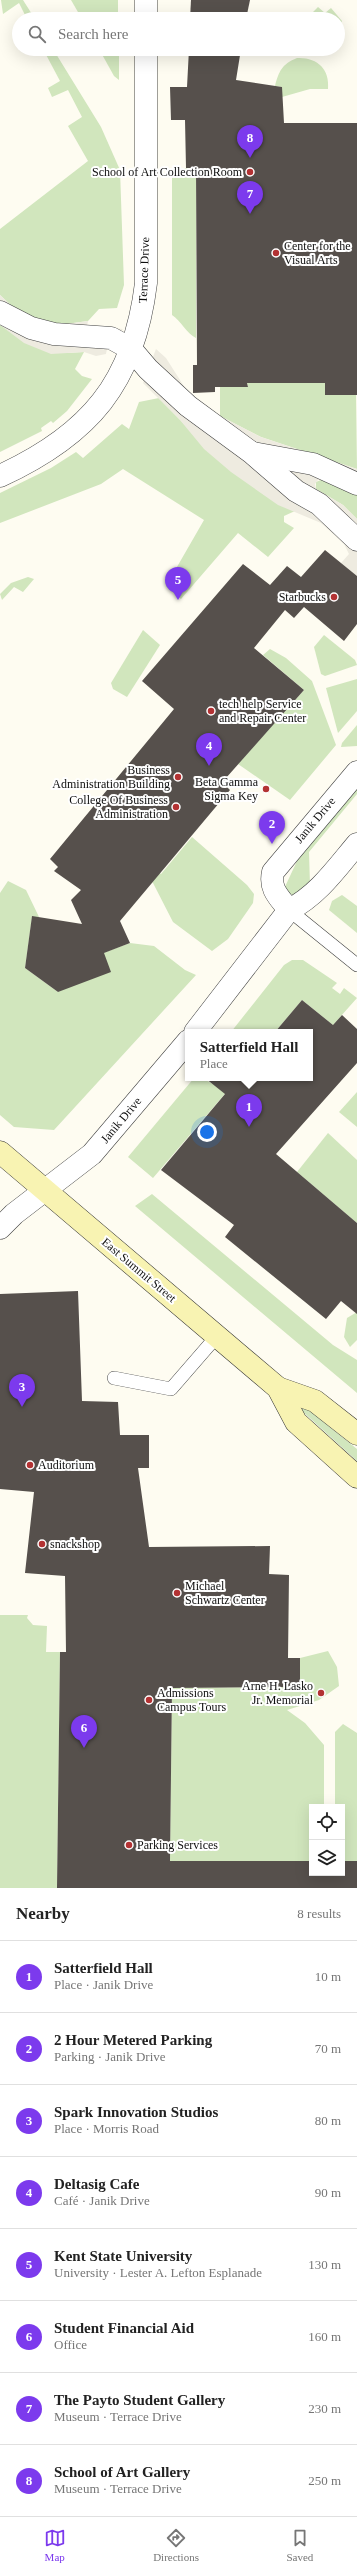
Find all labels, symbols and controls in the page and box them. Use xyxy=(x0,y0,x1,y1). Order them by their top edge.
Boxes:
search box xyxy=(12,12,345,56)
icon: search xyxy=(26,23,48,45)
text: Search here xyxy=(58,26,128,42)
pin: 8 xyxy=(237,125,263,158)
place label: School of Art Collection Room xyxy=(92,165,243,179)
marker: School of Art Collection Room xyxy=(245,167,255,177)
pin: 7 xyxy=(237,181,263,214)
street label: Terrace Drive xyxy=(136,237,152,303)
place label: Center for the Visual Arts xyxy=(284,239,351,267)
marker: Center for the Visual Arts xyxy=(271,248,281,258)
pin: 5 xyxy=(165,567,191,600)
place label: Starbucks xyxy=(279,590,326,604)
marker: Starbucks xyxy=(329,592,339,602)
place label: tech help Service and Repair Center xyxy=(219,697,306,725)
marker: tech help Service and Repair Center xyxy=(206,706,216,716)
pin: 4 xyxy=(196,733,222,766)
place label: Business Administration Building xyxy=(52,763,170,791)
marker: Business Administration Building xyxy=(173,772,183,782)
place label: Beta Gamma Sigma Key xyxy=(195,775,259,803)
marker: Beta Gamma Sigma Key xyxy=(261,784,271,794)
place label: College Of Business Administration xyxy=(69,793,168,821)
street label: Janik Drive xyxy=(292,794,338,846)
marker: College Of Business Administration xyxy=(171,802,181,812)
pin: 2 xyxy=(259,811,285,844)
popup xyxy=(185,1029,313,1081)
text: Satterfield Hall xyxy=(200,1039,298,1055)
text: Place xyxy=(200,1056,228,1071)
street label: Janik Drive xyxy=(98,1094,144,1146)
pin: 1 xyxy=(236,1094,262,1127)
your location xyxy=(197,1122,217,1142)
street label: East Summit Street xyxy=(99,1235,179,1306)
pin: 3 xyxy=(9,1374,35,1407)
place label: Auditorium xyxy=(38,1458,95,1472)
marker: Auditorium xyxy=(25,1460,35,1470)
place label: snackshop xyxy=(50,1537,100,1551)
marker: snackshop xyxy=(37,1539,47,1549)
place label: Michael Schwartz Center xyxy=(185,1579,265,1607)
marker: Michael Schwartz Center xyxy=(172,1588,182,1598)
place label: Arne H. Lasko Jr. Memorial xyxy=(242,1679,314,1707)
place label: Admissions Campus Tours xyxy=(157,1686,227,1714)
marker: Arne H. Lasko Jr. Memorial xyxy=(316,1688,326,1698)
marker: Admissions Campus Tours xyxy=(144,1695,154,1705)
pin: 6 xyxy=(71,1715,97,1748)
map controls xyxy=(309,1804,345,1876)
button: locate xyxy=(309,1804,345,1840)
place label: Parking Services xyxy=(137,1838,218,1852)
marker: Parking Services xyxy=(124,1840,134,1850)
button: layers xyxy=(309,1840,345,1876)
text: Nearby xyxy=(16,1904,70,1923)
text: 8 results xyxy=(297,1906,341,1921)
text: Satterfield Hall xyxy=(54,1960,153,1976)
text: 1 xyxy=(26,1969,32,1984)
text: 10 m xyxy=(315,1969,341,1984)
text: Place · Janik Drive xyxy=(54,1977,153,1992)
text: 2 Hour Metered Parking xyxy=(54,2032,212,2048)
text: 2 xyxy=(26,2041,32,2056)
text: 70 m xyxy=(315,2041,341,2056)
text: Parking · Janik Drive xyxy=(54,2049,166,2064)
text: Spark Innovation Studios xyxy=(54,2104,218,2120)
text: 3 xyxy=(26,2113,32,2128)
text: 80 m xyxy=(315,2113,341,2128)
text: Place · Morris Road xyxy=(54,2121,159,2136)
text: Deltasig Cafe xyxy=(54,2176,139,2192)
text: 4 xyxy=(26,2185,32,2200)
text: 90 m xyxy=(315,2185,341,2200)
text: Café · Janik Drive xyxy=(54,2193,150,2208)
text: Kent State University xyxy=(54,2248,192,2264)
text: 5 xyxy=(26,2257,32,2272)
text: 130 m xyxy=(308,2257,341,2272)
text: University · Lester A. Lefton Esplanade xyxy=(54,2265,262,2280)
text: Student Financial Aid xyxy=(54,2320,194,2336)
text: 6 xyxy=(26,2329,32,2344)
text: 160 m xyxy=(308,2329,341,2344)
text: Office xyxy=(54,2337,87,2352)
text: The Payto Student Gallery xyxy=(54,2392,225,2408)
text: 7 xyxy=(26,2401,32,2416)
text: 230 m xyxy=(308,2401,341,2416)
text: Museum · Terrace Drive xyxy=(54,2409,182,2424)
text: School of Art Gallery xyxy=(54,2464,190,2480)
text: 8 xyxy=(26,2473,32,2488)
text: 250 m xyxy=(308,2473,341,2488)
text: Museum · Terrace Drive xyxy=(54,2481,182,2496)
tab: Map xyxy=(44,2527,66,2563)
tab: Directions xyxy=(153,2527,199,2563)
tab: Saved xyxy=(286,2527,313,2563)

